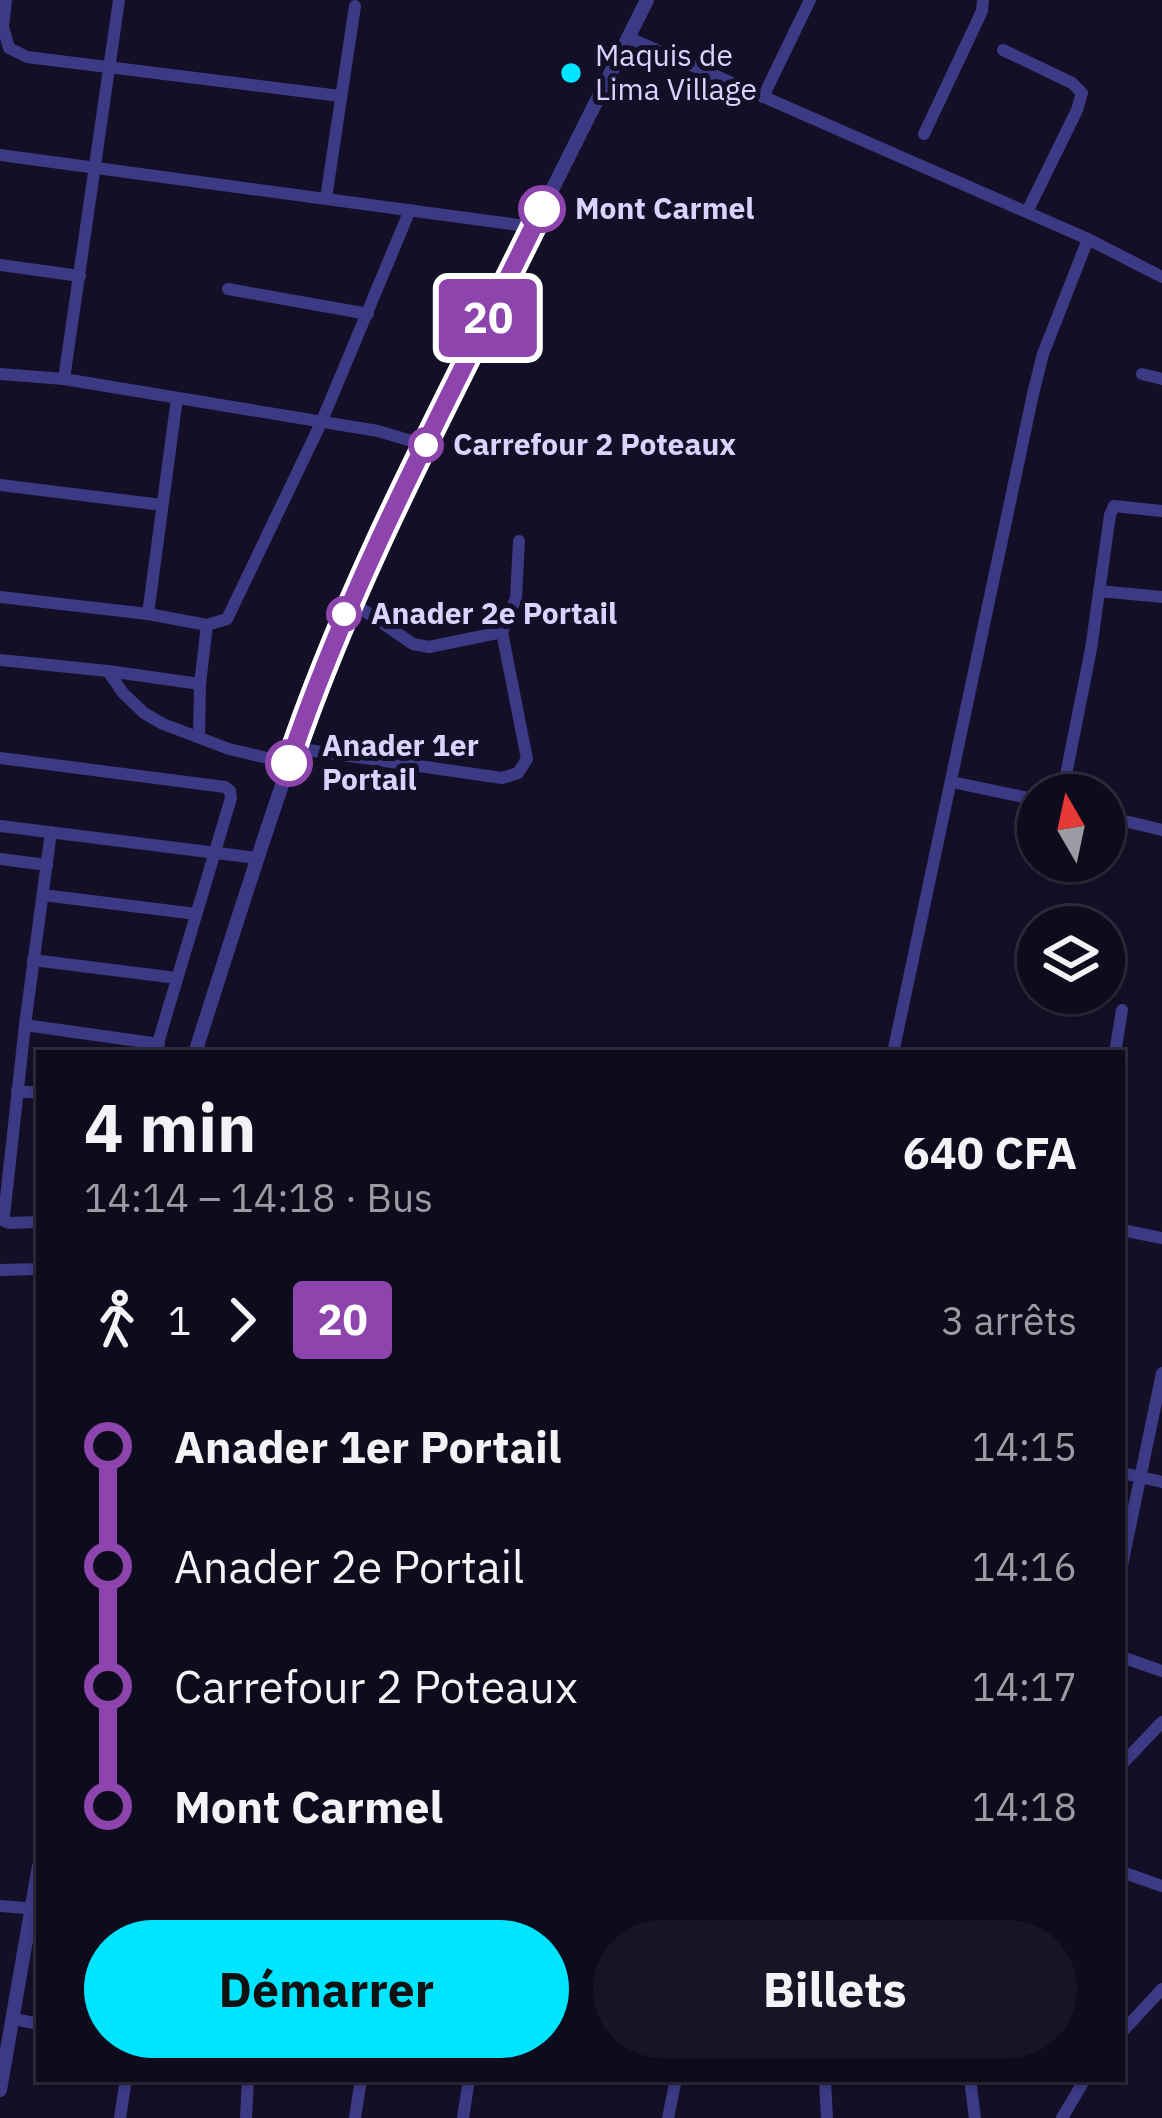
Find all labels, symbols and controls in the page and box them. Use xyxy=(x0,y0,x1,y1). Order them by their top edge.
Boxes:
place label: Maquis de Lima Village xyxy=(595,35,757,108)
marker: Maquis de Lima Village xyxy=(558,60,584,86)
marker: Mont Carmel xyxy=(520,187,564,231)
place label: Mont Carmel xyxy=(575,188,754,227)
line badge: 20 xyxy=(434,279,542,357)
text: 20 xyxy=(463,290,513,345)
place label: Carrefour 2 Poteaux xyxy=(453,424,736,463)
marker: Carrefour 2 Poteaux xyxy=(410,429,442,461)
place label: Anader 2e Portail xyxy=(371,593,617,632)
marker: Anader 2e Portail xyxy=(328,598,360,630)
place label: Anader 1er Portail xyxy=(322,725,479,798)
marker: Anader 1er Portail xyxy=(267,741,311,785)
north arrow xyxy=(1017,774,1125,882)
map controls xyxy=(1017,774,1125,1014)
button: layers xyxy=(1017,906,1125,1014)
text: 4 min xyxy=(84,1084,256,1170)
text: 640 CFA xyxy=(903,1123,1077,1181)
text: 14:14 – 14:18 · Bus xyxy=(84,1172,433,1223)
icon: walk xyxy=(84,1287,150,1353)
icon: forward xyxy=(209,1287,275,1353)
text: 20 xyxy=(317,1292,368,1347)
text: 1 xyxy=(168,1295,191,1346)
text: 3 arrêts xyxy=(941,1295,1077,1346)
text: Anader 1er Portail xyxy=(174,1417,562,1475)
text: 14:15 xyxy=(972,1421,1077,1472)
text: Anader 2e Portail xyxy=(174,1537,524,1595)
text: 14:16 xyxy=(972,1541,1077,1592)
text: Carrefour 2 Poteaux xyxy=(174,1657,578,1715)
text: 14:17 xyxy=(972,1661,1077,1712)
text: Mont Carmel xyxy=(174,1777,443,1835)
text: 14:18 xyxy=(972,1781,1077,1832)
button: Démarrer xyxy=(84,1920,569,2058)
button: Billets xyxy=(593,1920,1077,2058)

